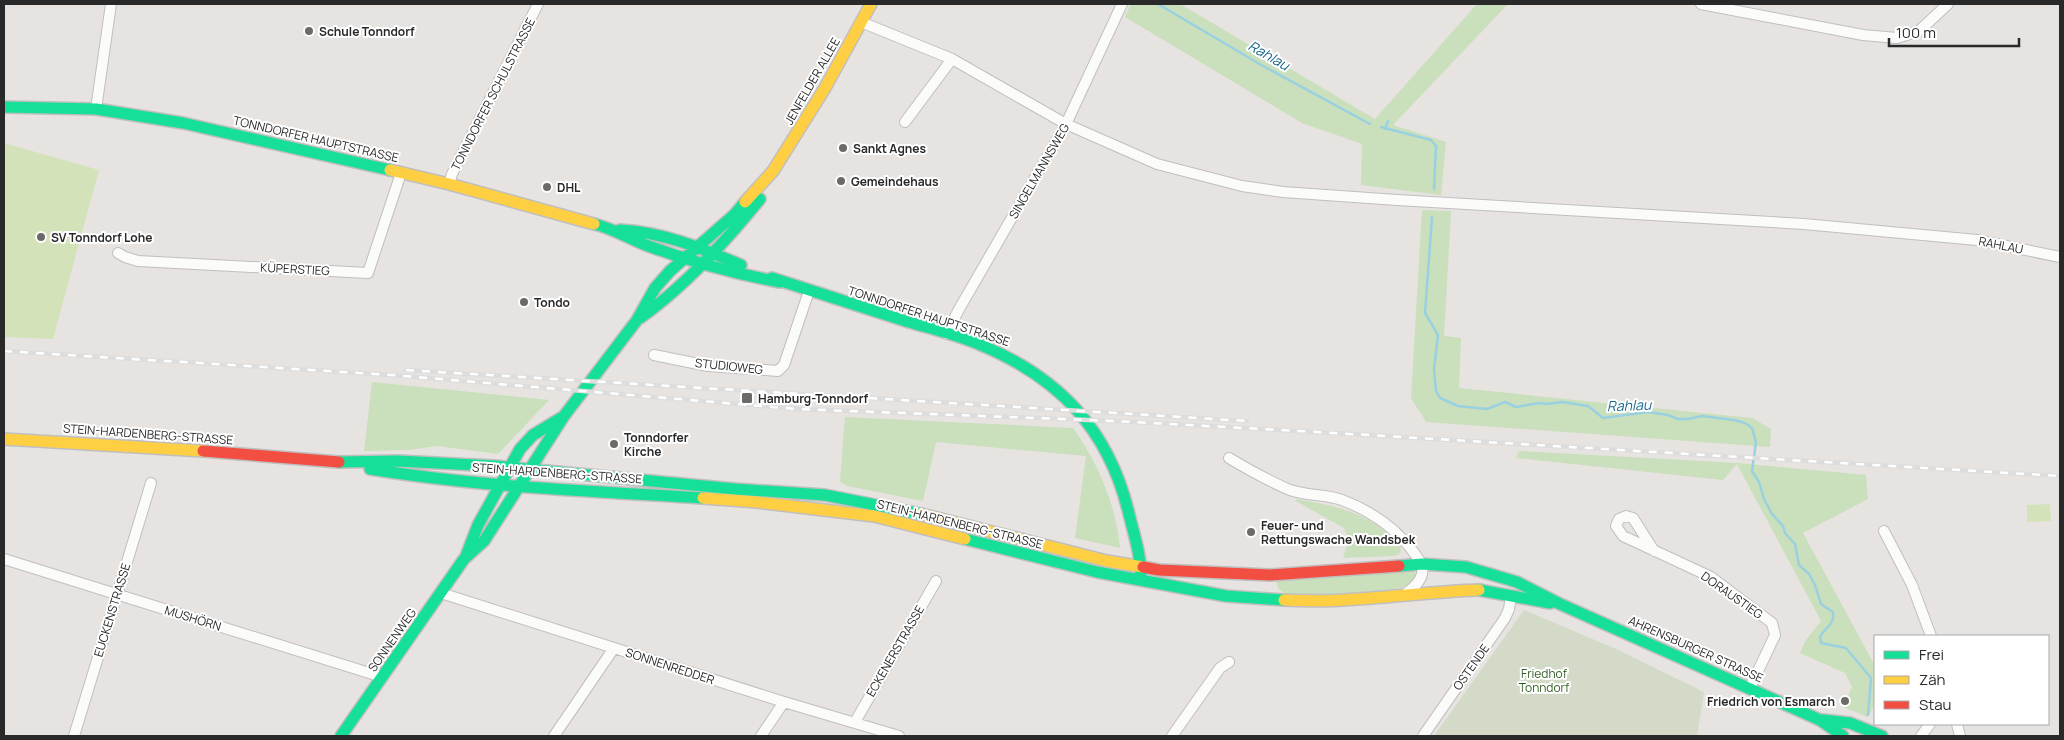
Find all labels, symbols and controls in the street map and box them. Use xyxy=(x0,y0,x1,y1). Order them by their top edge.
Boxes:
street label: TONNDORFER SCHULSTRASSE xyxy=(447,15,539,173)
scale bar xyxy=(1889,15,2019,47)
text: 100 m xyxy=(1896,22,1936,43)
place label: Schule Tonndorf xyxy=(319,23,415,40)
marker: Schule Tonndorf xyxy=(303,25,315,37)
street label: JENFELDER ALLEE xyxy=(780,34,844,128)
water label: Rahlau xyxy=(1245,36,1294,75)
street label: TONNDORFER HAUPTSTRASSE xyxy=(232,112,400,166)
street label: SINGELMANNSWEG xyxy=(1005,120,1073,222)
place label: Sankt Agnes xyxy=(853,140,926,157)
marker: Sankt Agnes xyxy=(837,142,849,154)
place label: Gemeindehaus xyxy=(851,173,939,190)
marker: Gemeindehaus xyxy=(835,175,847,187)
place label: DHL xyxy=(557,179,581,196)
marker: DHL xyxy=(541,181,553,193)
place label: SV Tonndorf Lohe xyxy=(51,229,152,246)
marker: SV Tonndorf Lohe xyxy=(35,231,47,243)
street label: RAHLAU xyxy=(1977,232,2025,258)
street label: KÜPERSTIEG xyxy=(260,259,331,279)
street label: TONNDORFER HAUPTSTRASSE xyxy=(846,282,1012,350)
place label: Tondo xyxy=(534,294,570,311)
marker: Tondo xyxy=(518,296,530,308)
street label: STUDIOWEG xyxy=(694,354,764,378)
place label: Hamburg-Tonndorf xyxy=(758,390,869,407)
marker: Hamburg-Tonndorf xyxy=(740,391,754,405)
water label: Rahlau xyxy=(1607,395,1653,415)
street label: STEIN-HARDENBERG-STRASSE xyxy=(62,420,234,448)
place label: Tonndorfer Kirche xyxy=(624,429,689,460)
marker: Tonndorfer Kirche xyxy=(608,438,620,450)
street label: STEIN-HARDENBERG-STRASSE xyxy=(471,459,643,487)
street label: STEIN-HARDENBERG-STRASSE xyxy=(875,495,1045,553)
place label: Feuer- und Rettungswache Wandsbek xyxy=(1261,517,1416,548)
marker: Feuer- und Rettungswache Wandsbek xyxy=(1245,526,1257,538)
street label: EUCKENSTRASSE xyxy=(90,561,134,659)
street label: DORAUSTIEG xyxy=(1698,567,1767,623)
street label: MUSHÖRN xyxy=(163,601,223,635)
street label: ECKENERSTRASSE xyxy=(862,602,928,700)
street label: SONNENWEG xyxy=(364,604,420,675)
street label: AHRENSBURGER STRASSE xyxy=(1626,612,1766,686)
legend xyxy=(1874,635,2049,725)
street label: OSTENDE xyxy=(1449,640,1493,694)
street label: SONNENREDDER xyxy=(623,644,717,689)
text: Frei xyxy=(1919,644,1944,665)
park label: Friedhof Tonndorf xyxy=(1519,665,1570,696)
text: Zäh xyxy=(1919,669,1946,690)
place label: Friedrich von Esmarch xyxy=(1707,693,1835,710)
text: Stau xyxy=(1919,694,1952,715)
marker: Friedrich von Esmarch xyxy=(1839,695,1851,707)

